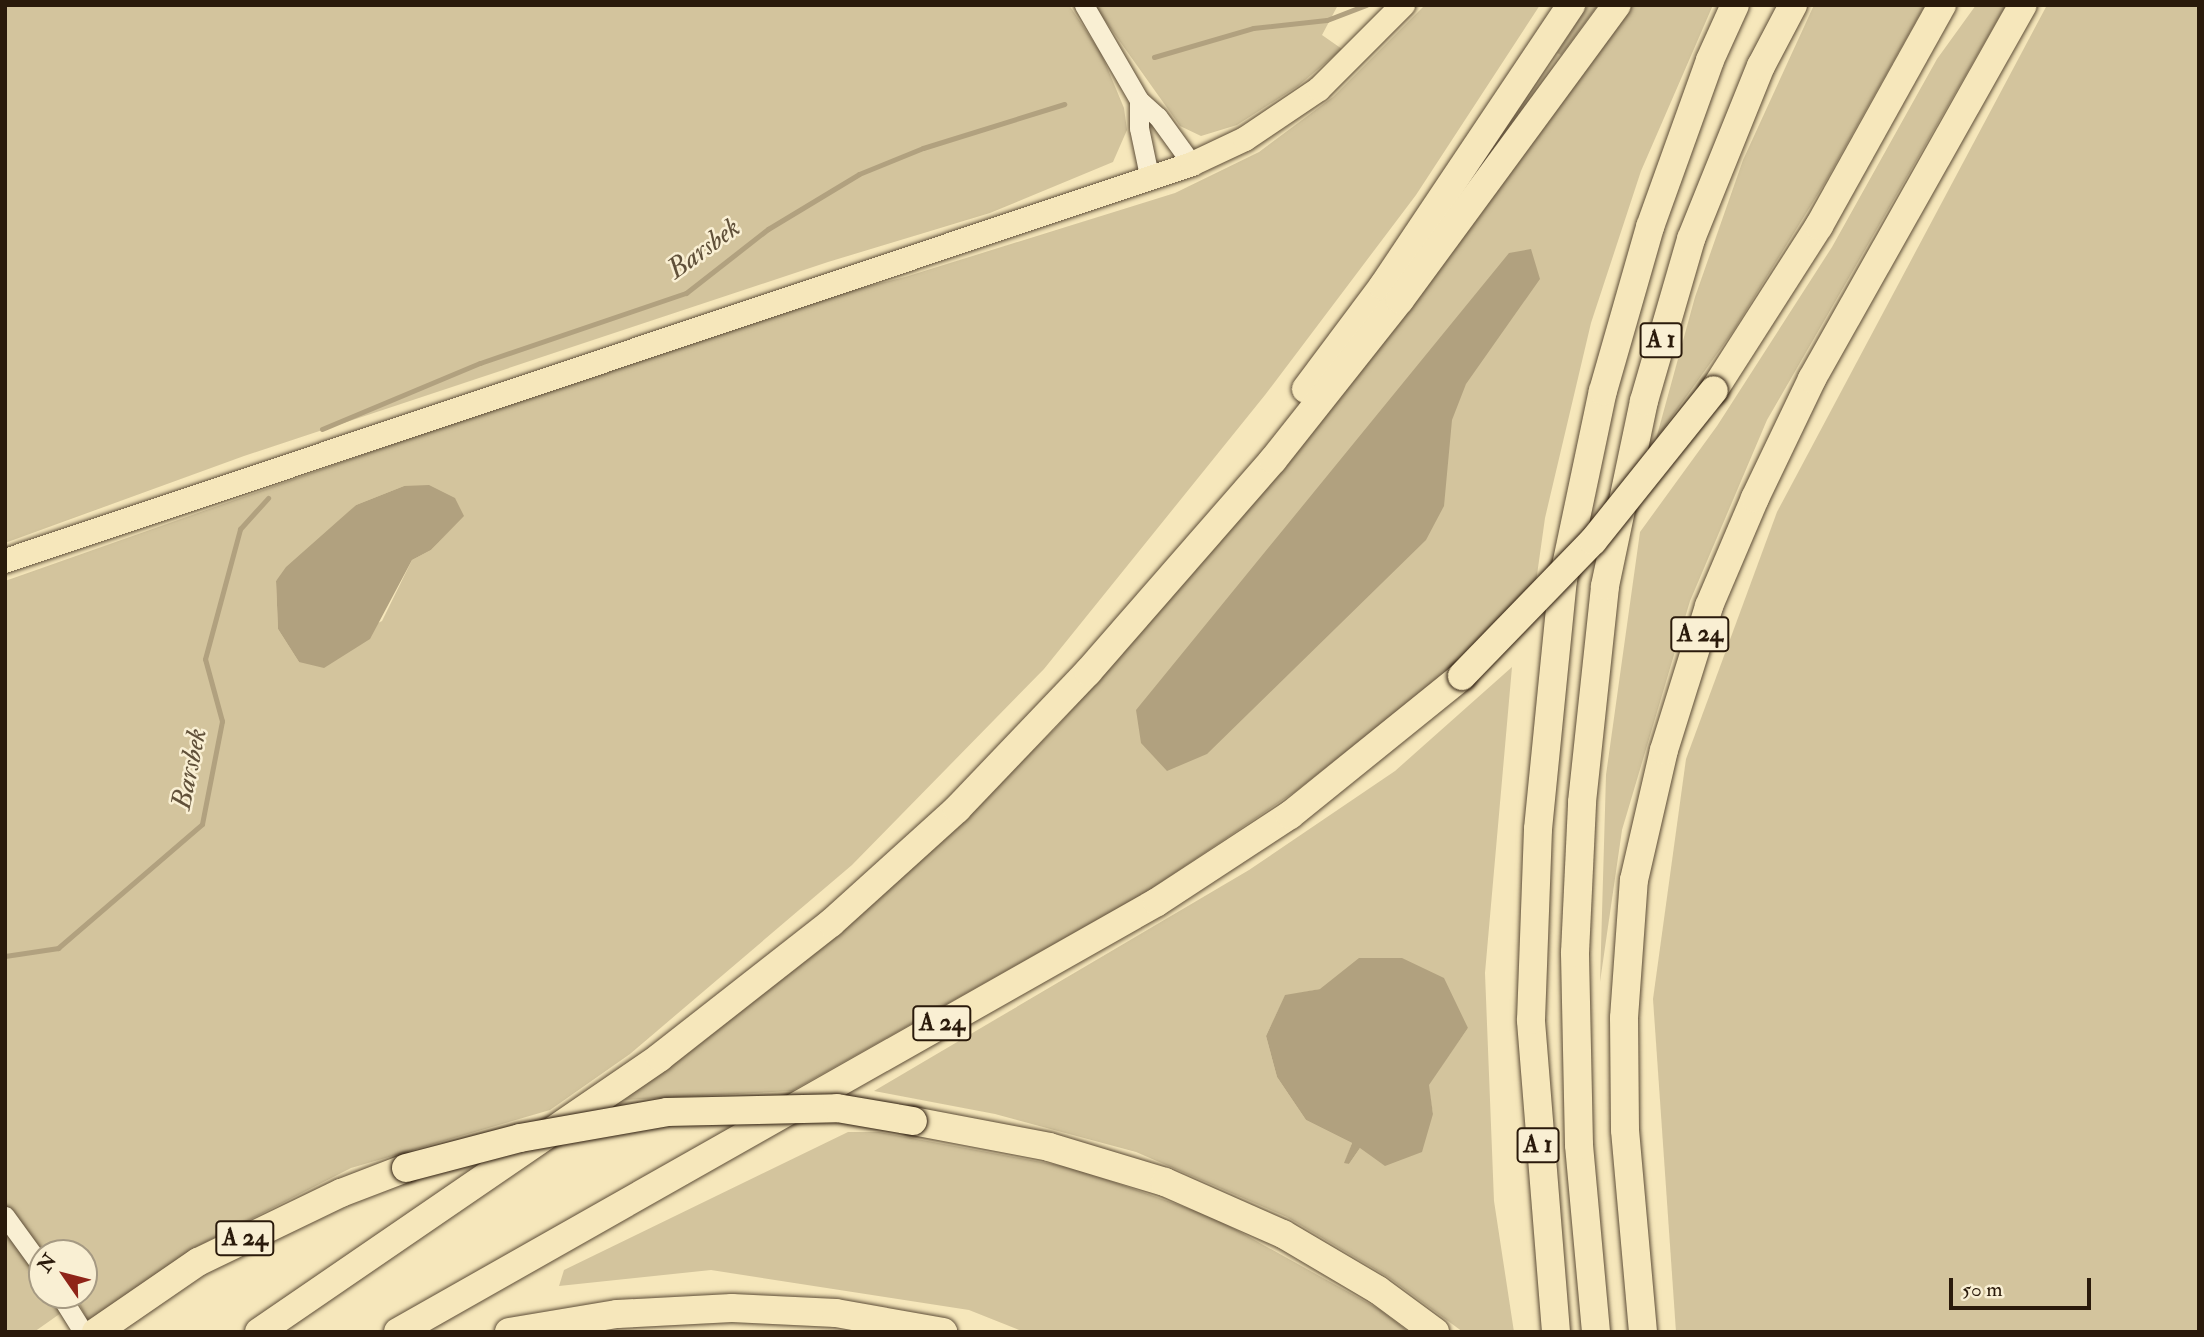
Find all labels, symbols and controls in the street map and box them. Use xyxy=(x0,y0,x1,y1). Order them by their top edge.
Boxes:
water label: Barsbek xyxy=(661,211,747,287)
road number: A 1 xyxy=(1638,320,1684,360)
road number: A 24 xyxy=(1670,614,1730,654)
water label: Barsbek xyxy=(165,725,215,813)
road number: A 24 xyxy=(912,1002,972,1044)
road number: A 1 xyxy=(1515,1125,1561,1166)
road number: A 24 xyxy=(215,1218,275,1258)
north arrow xyxy=(28,1239,98,1309)
text: N xyxy=(33,1249,62,1277)
scale bar xyxy=(1952,1264,2094,1308)
text: 50 m xyxy=(1962,1276,2003,1303)

